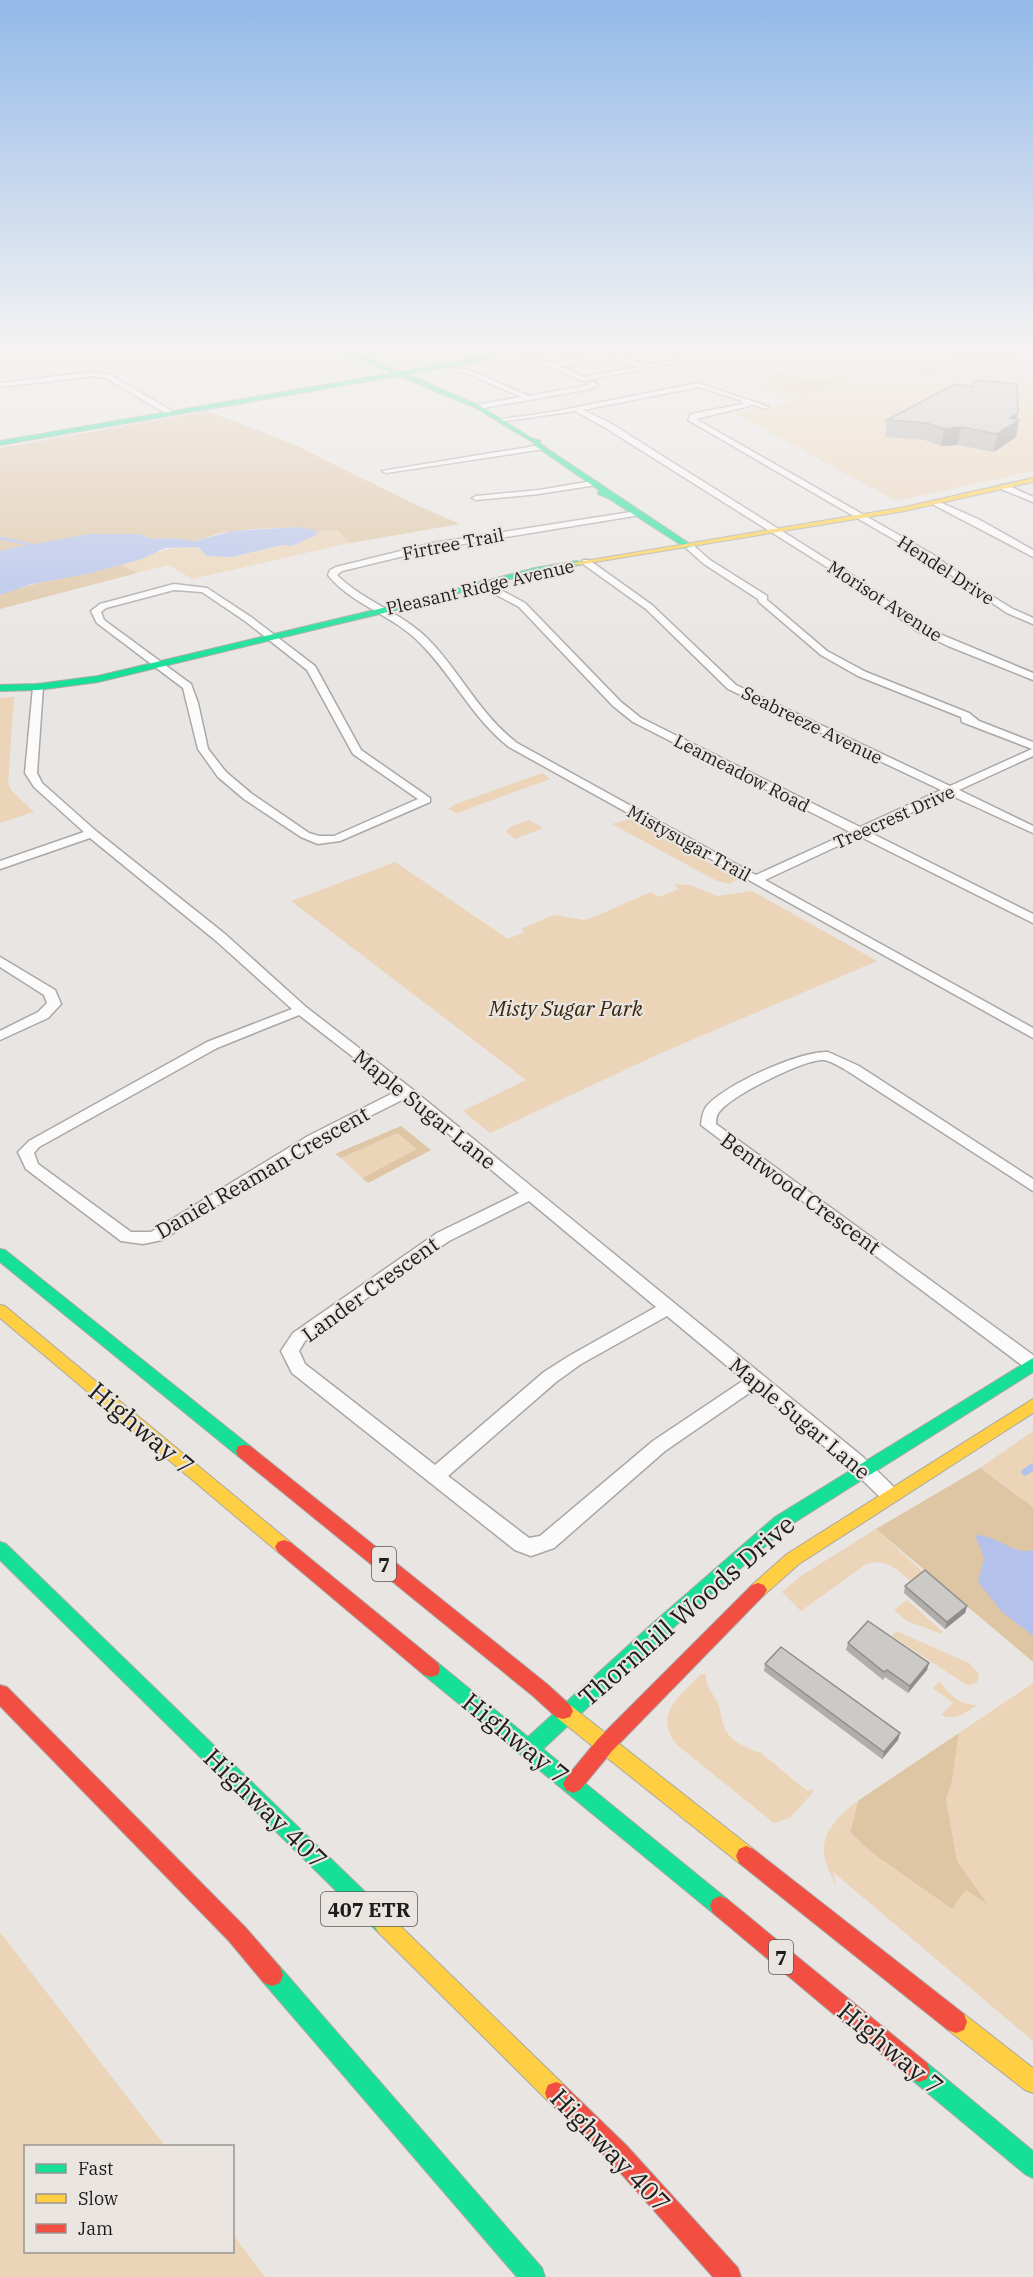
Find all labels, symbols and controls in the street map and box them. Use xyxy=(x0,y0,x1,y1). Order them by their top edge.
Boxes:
street label: Firtree Trail xyxy=(400,523,506,565)
street label: Hendel Drive xyxy=(893,530,999,610)
street label: Pleasant Ridge Avenue xyxy=(384,554,576,620)
street label: Morisot Avenue xyxy=(823,555,947,647)
street label: Seabreeze Avenue xyxy=(738,681,886,769)
street label: Leameadow Road xyxy=(670,729,814,817)
street label: Treecrest Drive xyxy=(830,780,958,854)
street label: Mistysugar Trail xyxy=(623,800,755,886)
park label: Misty Sugar Park xyxy=(488,994,644,1022)
street label: Maple Sugar Lane xyxy=(348,1043,502,1175)
street label: Daniel Reaman Crescent xyxy=(150,1099,374,1245)
street label: Bentwood Crescent xyxy=(716,1126,886,1260)
street label: Lander Crescent xyxy=(296,1230,444,1348)
street label: Maple Sugar Lane xyxy=(724,1351,876,1485)
street label: Highway 7 xyxy=(82,1374,202,1482)
street label: Thornhill Woods Drive xyxy=(571,1507,801,1713)
road number: 7 xyxy=(372,1547,396,1581)
street label: Highway 7 xyxy=(455,1684,577,1792)
street label: Highway 407 xyxy=(197,1740,335,1876)
road number: 407 ETR xyxy=(321,1892,417,1926)
road number: 7 xyxy=(769,1940,793,1974)
street label: Highway 7 xyxy=(831,1994,951,2102)
street label: Highway 407 xyxy=(543,2081,679,2219)
legend xyxy=(24,2145,234,2253)
text: Fast xyxy=(78,2157,113,2180)
text: Slow xyxy=(78,2187,118,2210)
text: Jam xyxy=(78,2217,113,2240)

